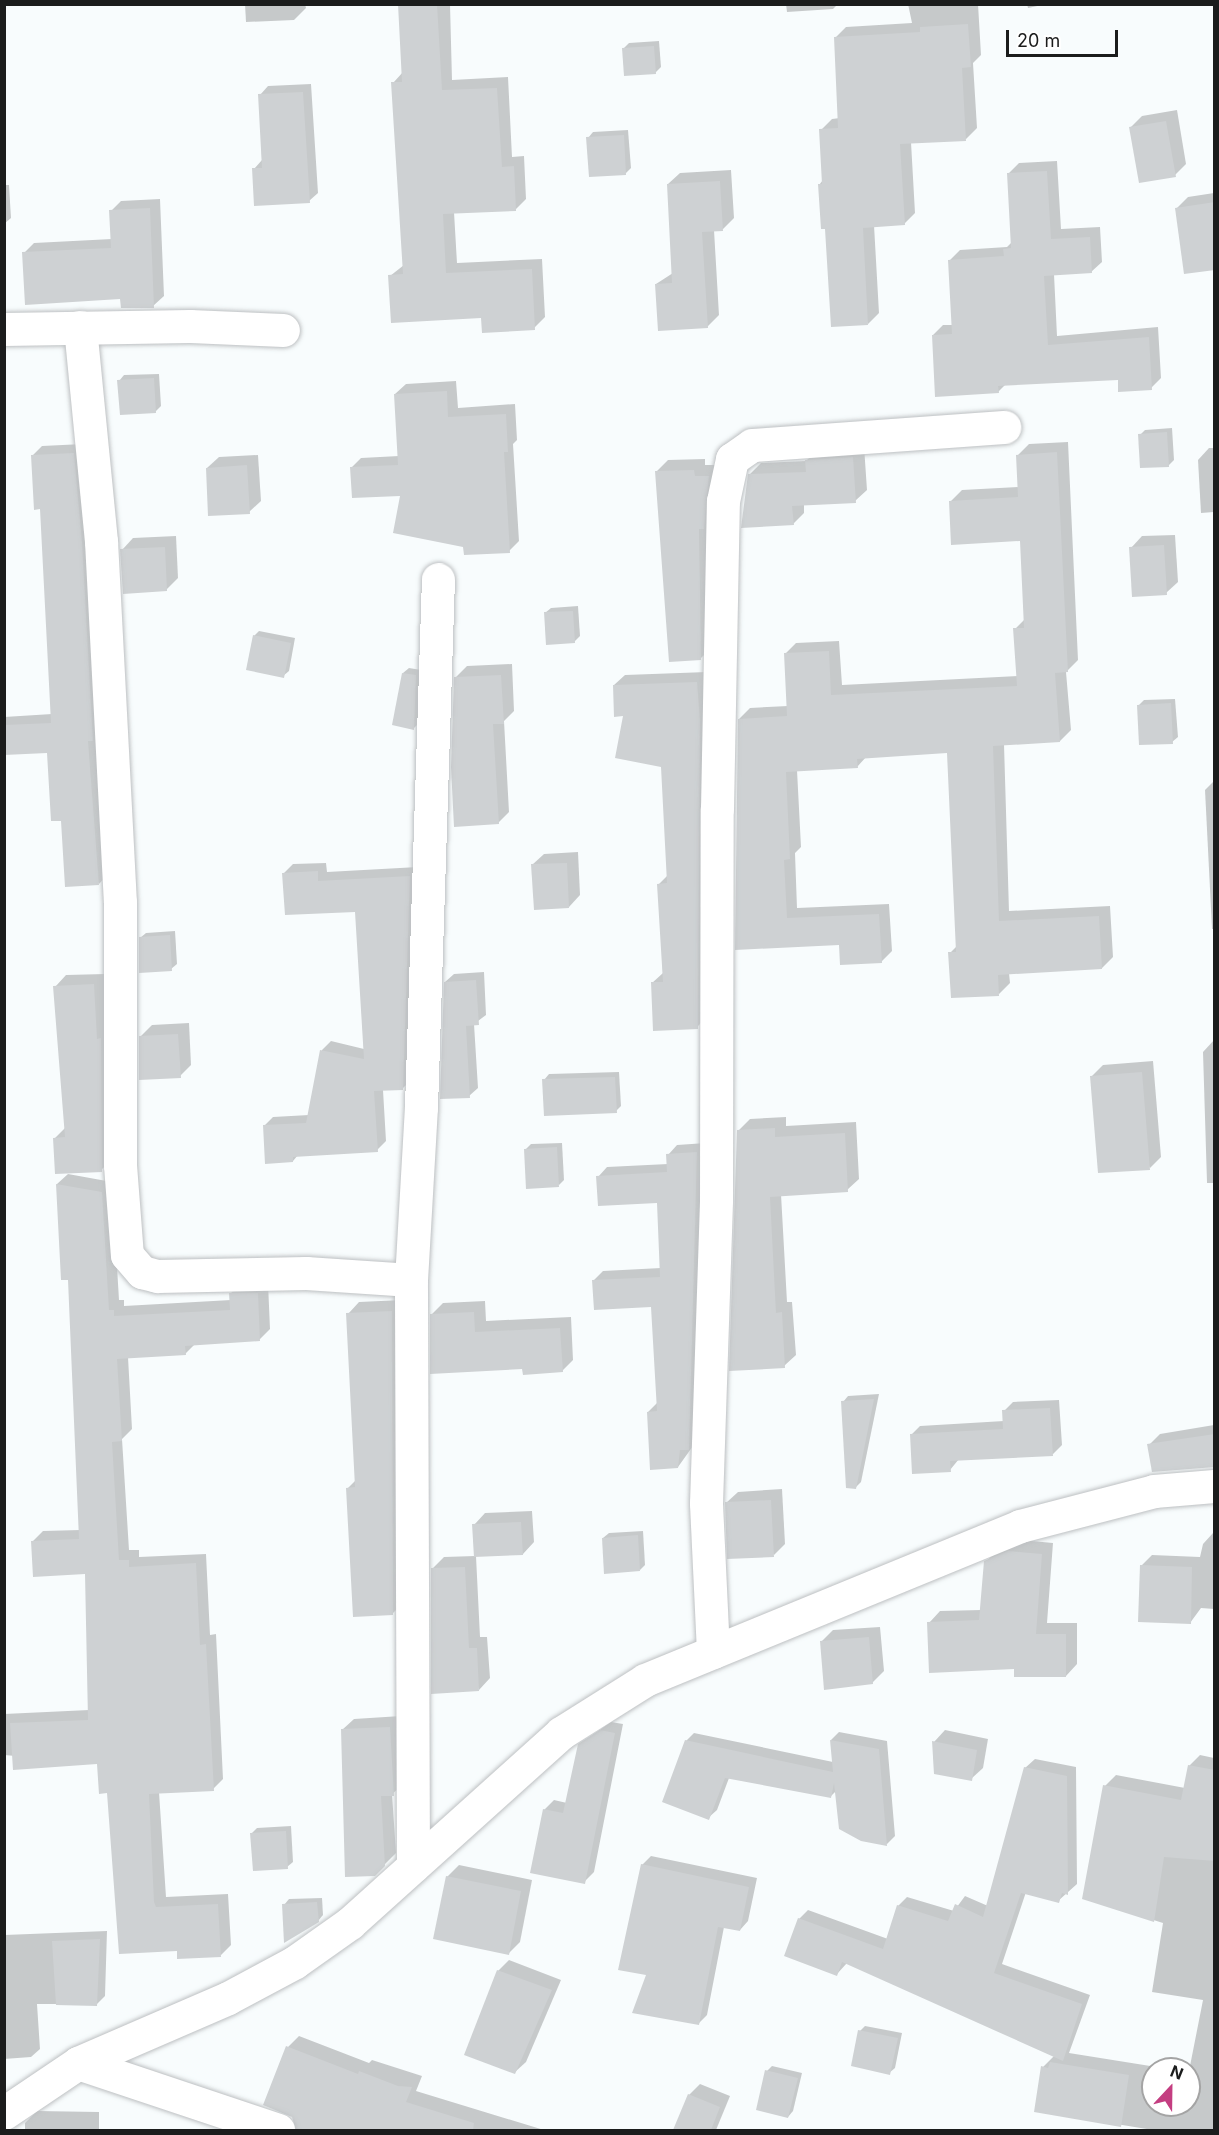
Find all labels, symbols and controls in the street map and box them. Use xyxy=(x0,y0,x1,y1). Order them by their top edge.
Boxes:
scale bar xyxy=(1009,18,1122,56)
text: 20 m xyxy=(1017,30,1060,51)
north arrow xyxy=(1141,2057,1201,2117)
text: N xyxy=(1168,2061,1186,2084)

